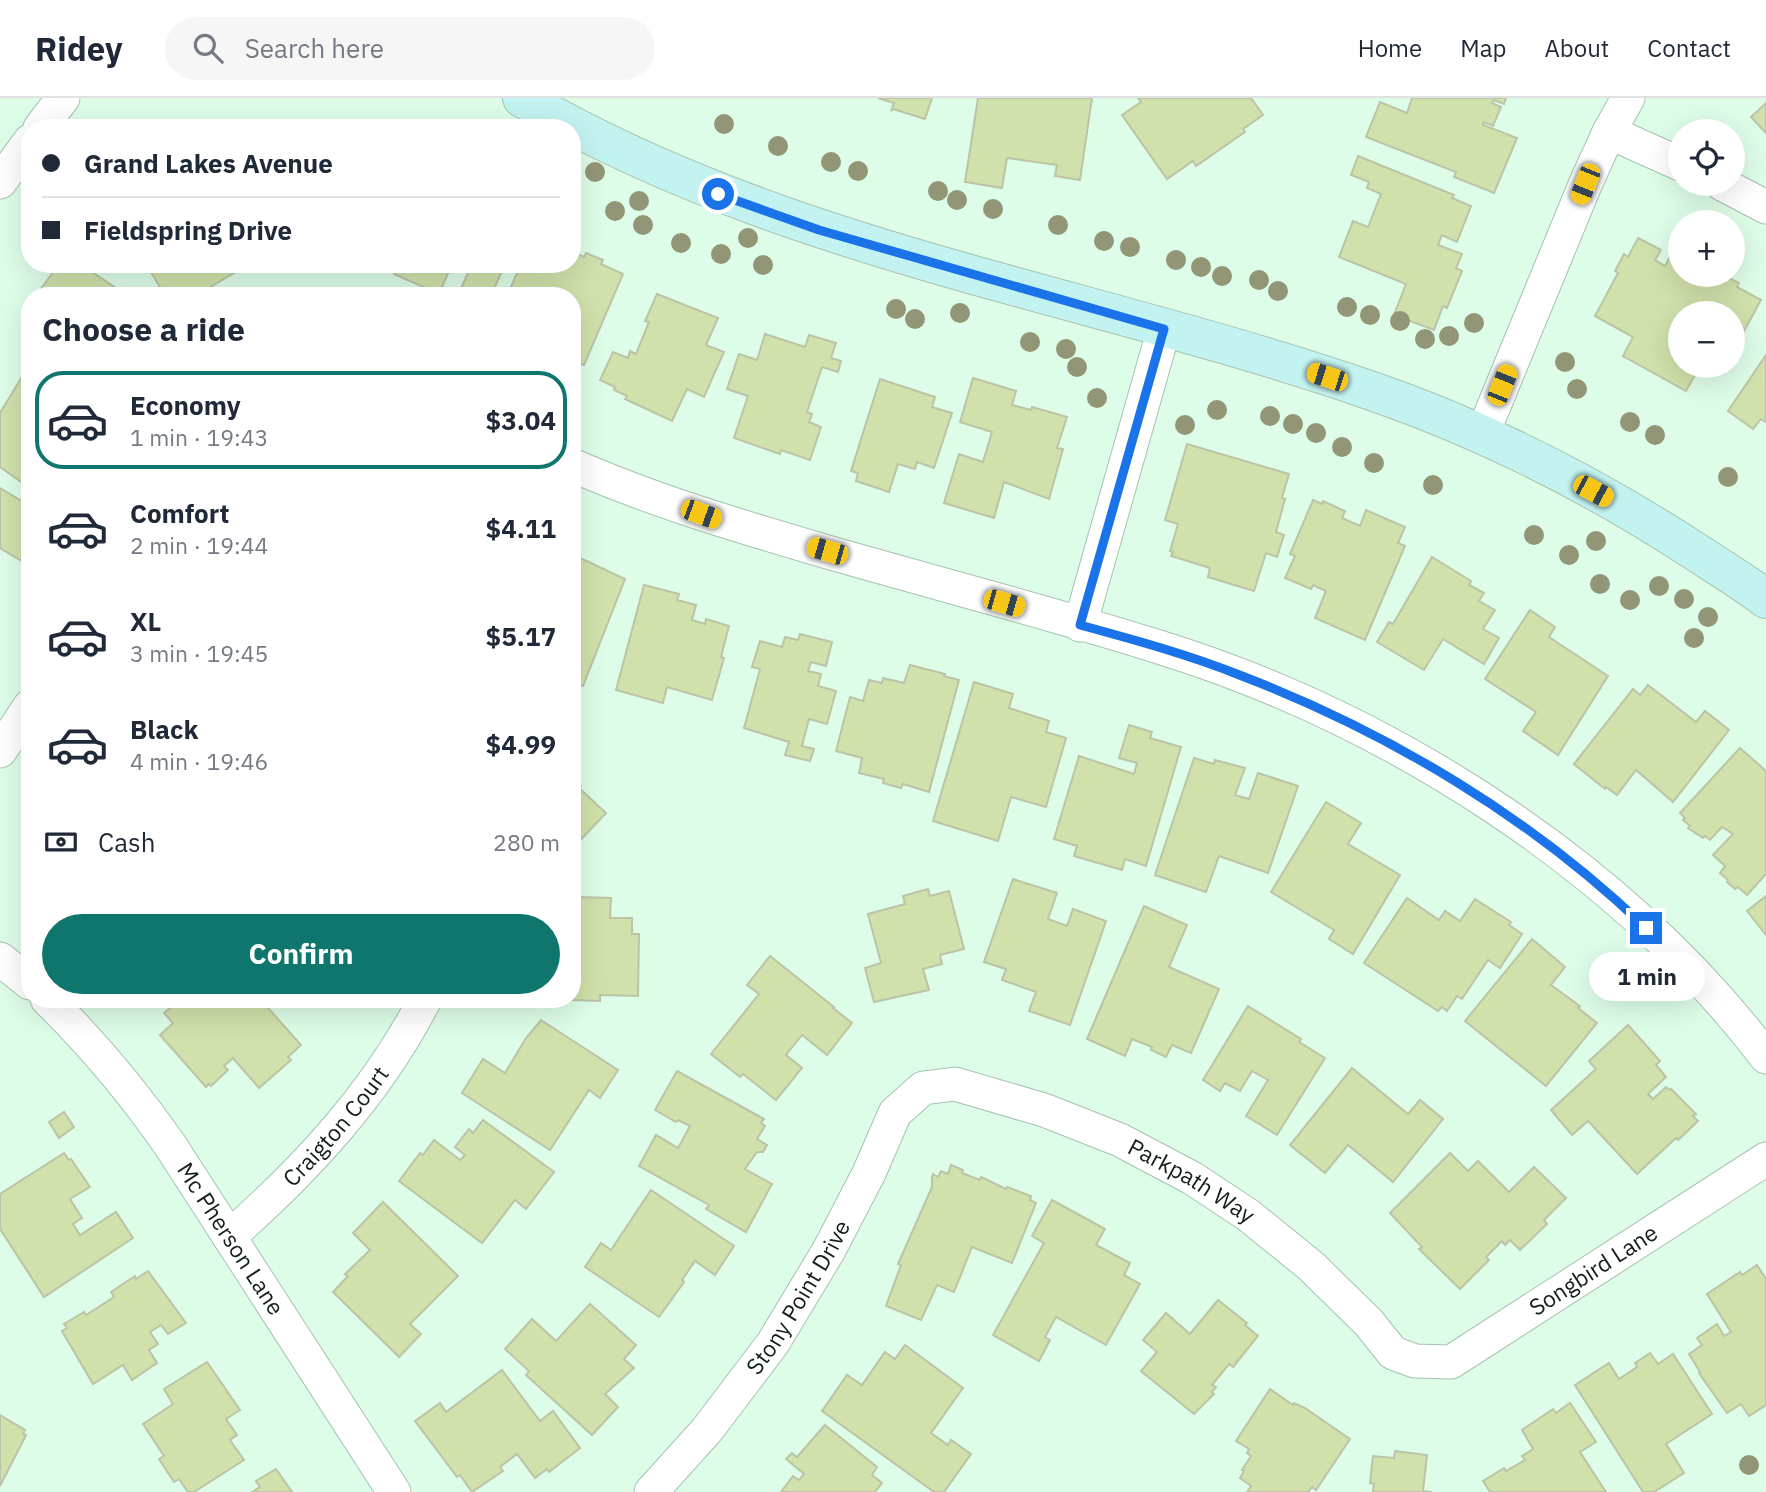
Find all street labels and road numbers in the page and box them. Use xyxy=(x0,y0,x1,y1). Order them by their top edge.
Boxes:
street label: Craigton Court xyxy=(276,1060,395,1193)
street label: Parkpath Way xyxy=(1123,1131,1262,1230)
street label: Mc Pherson Lane xyxy=(171,1156,292,1320)
street label: Stony Point Drive xyxy=(739,1214,856,1380)
street label: Songbird Lane xyxy=(1523,1217,1663,1322)

